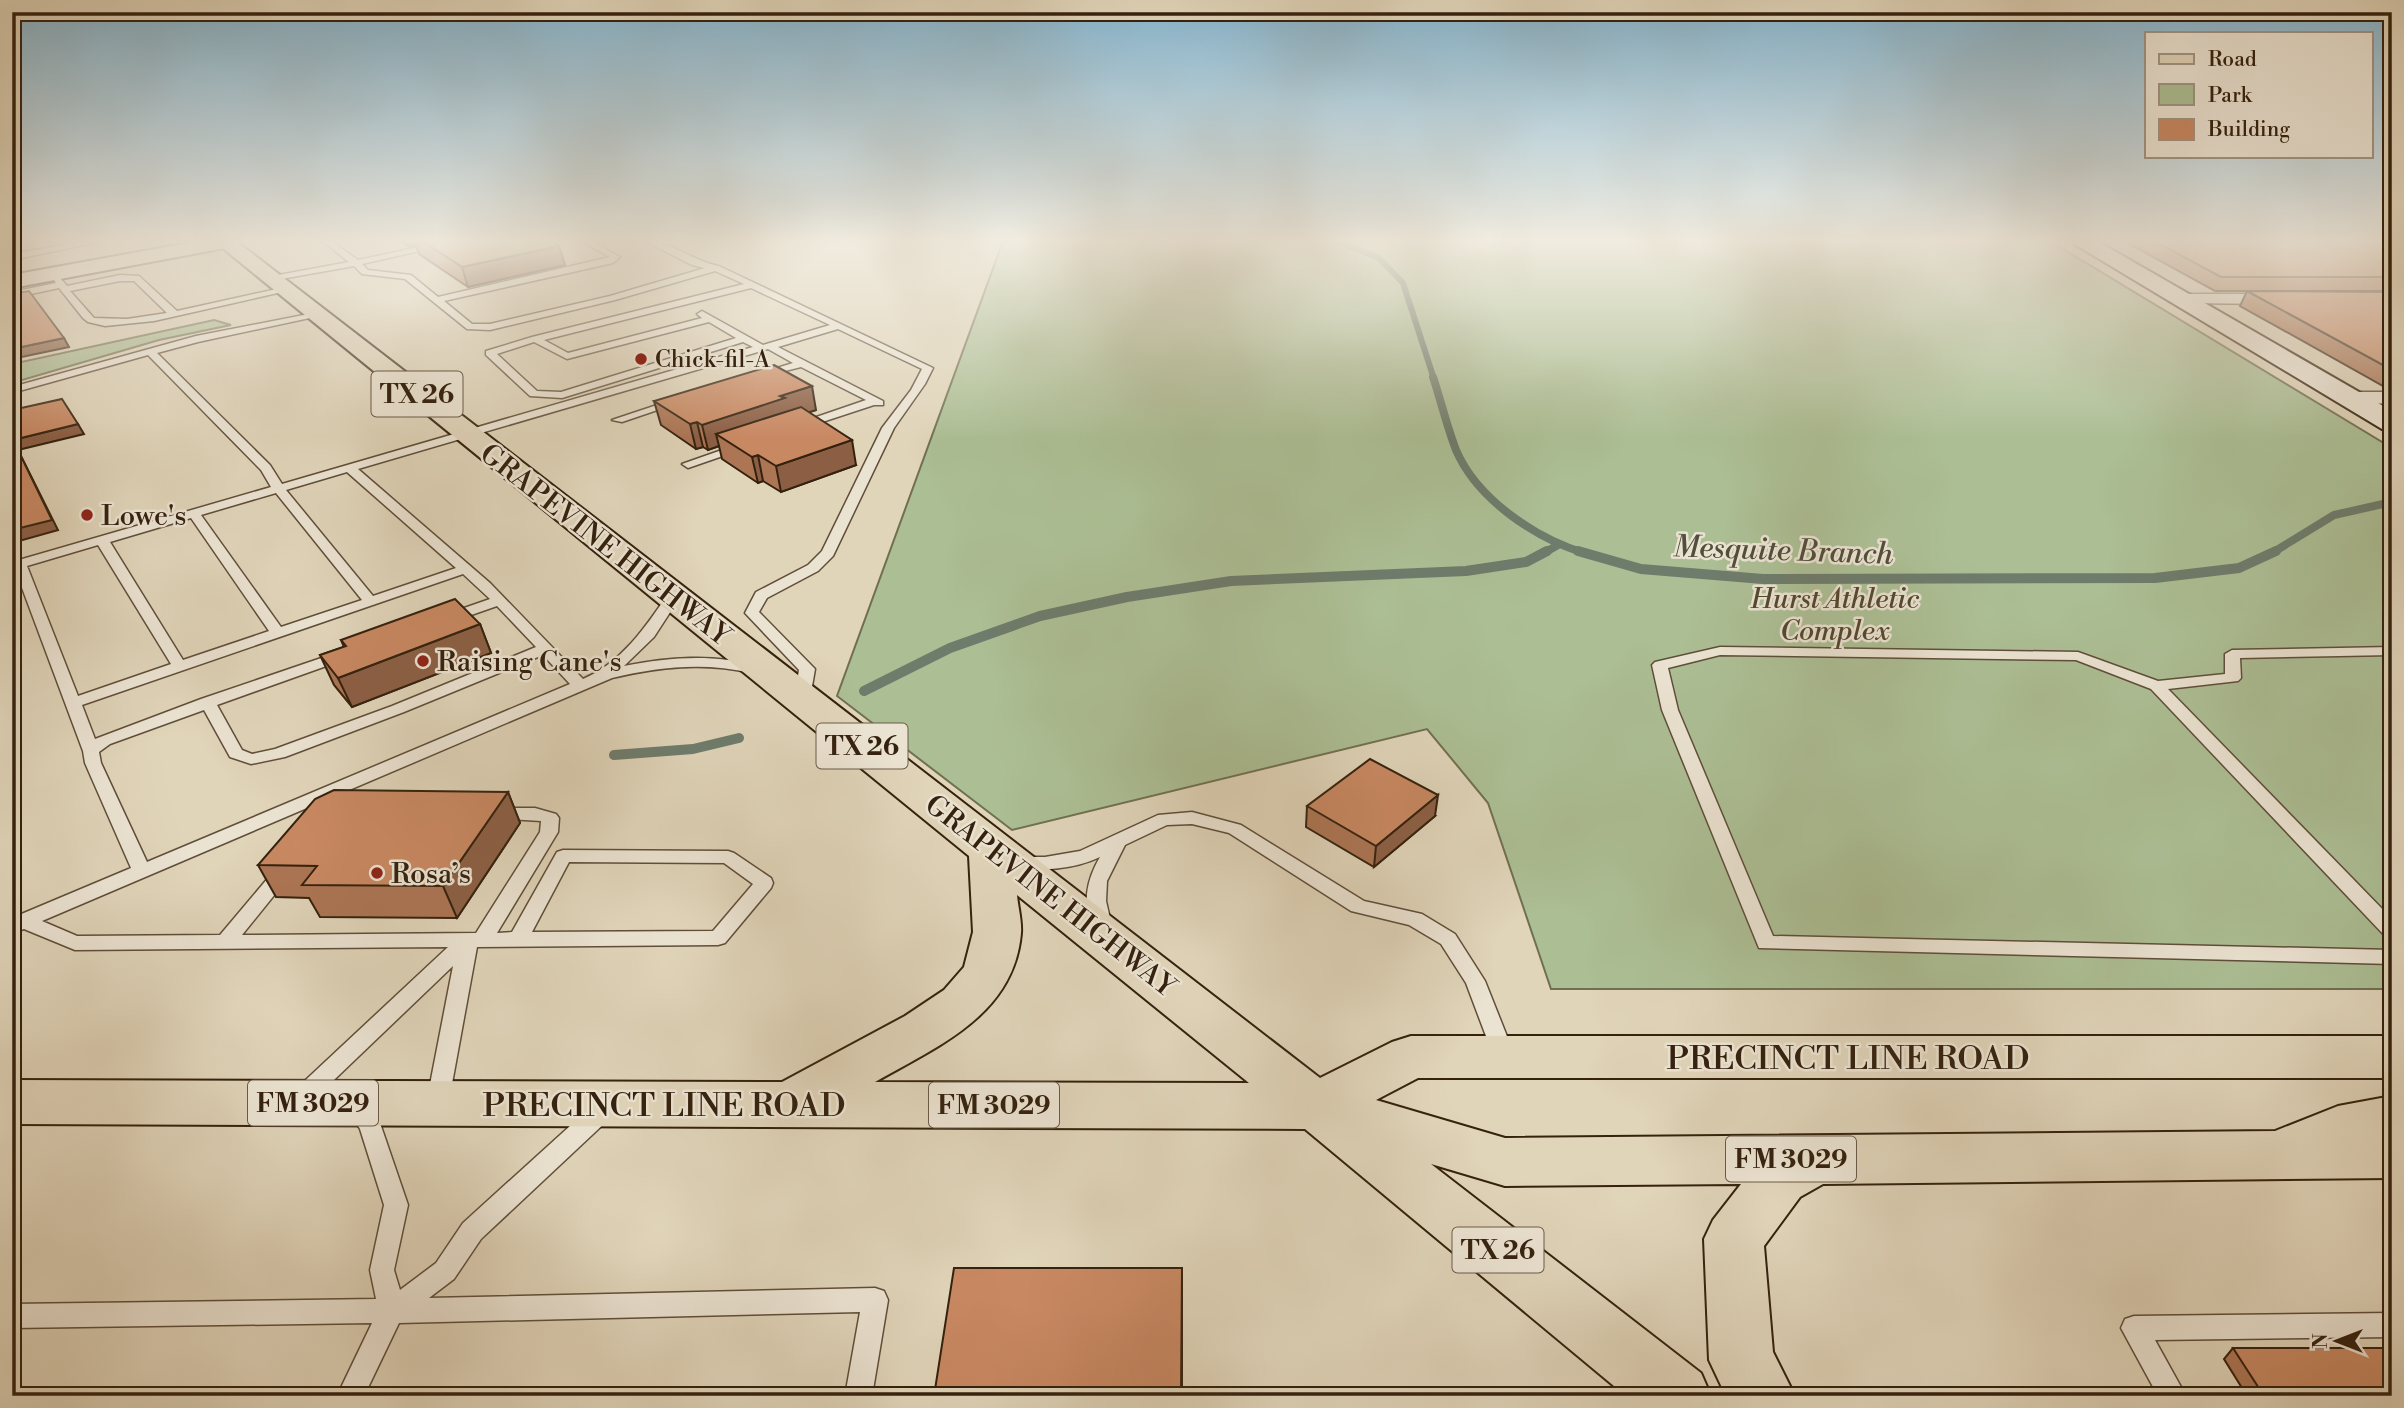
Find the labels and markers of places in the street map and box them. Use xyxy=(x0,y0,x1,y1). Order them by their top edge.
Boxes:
place label: Chick-fil-A xyxy=(655,346,771,374)
marker: Chick-fil-A xyxy=(633,351,649,367)
place label: Lowe's xyxy=(101,499,187,534)
marker: Lowe's xyxy=(79,507,95,523)
place label: Raising Cane's xyxy=(437,645,622,680)
marker: Raising Cane's xyxy=(415,653,431,669)
place label: Rosa’s xyxy=(391,857,471,892)
marker: Rosa’s xyxy=(369,865,385,881)

